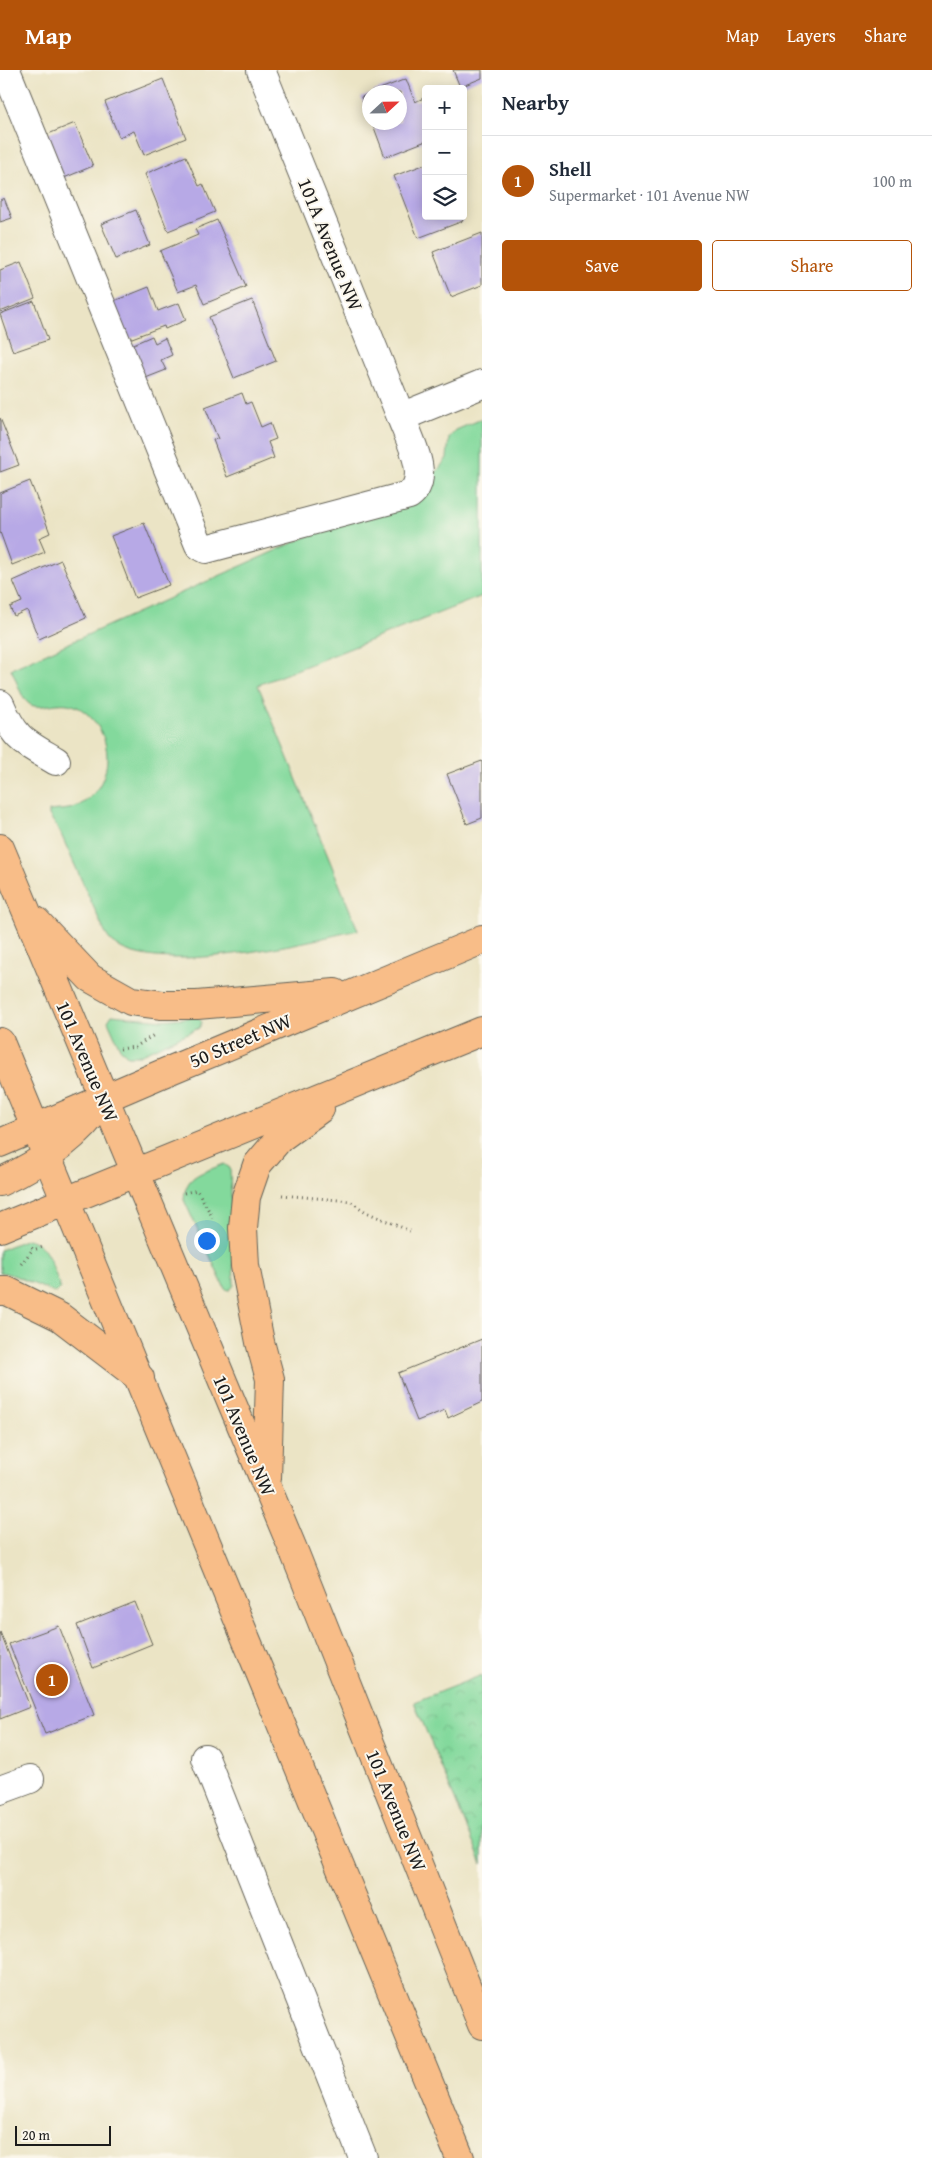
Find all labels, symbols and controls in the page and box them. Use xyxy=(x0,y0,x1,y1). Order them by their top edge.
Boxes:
text: Map xyxy=(25,18,72,53)
text: Map xyxy=(726,22,759,49)
text: Layers xyxy=(787,22,836,49)
text: Share xyxy=(864,22,907,49)
north arrow xyxy=(362,85,407,130)
map controls xyxy=(422,85,467,220)
button: + xyxy=(422,85,467,130)
text: Nearby xyxy=(502,87,569,118)
button: − xyxy=(422,130,467,175)
text: Shell xyxy=(549,155,591,183)
text: 1 xyxy=(514,169,522,193)
text: 100 m xyxy=(872,169,912,193)
street label: 101A Avenue NW xyxy=(291,173,371,315)
button: layers xyxy=(422,175,467,220)
text: Supermarket · 101 Avenue NW xyxy=(549,183,749,207)
button: Save xyxy=(502,240,702,291)
button: Share xyxy=(712,240,912,291)
street label: 101 Avenue NW xyxy=(49,996,127,1126)
street label: 50 Street NW xyxy=(184,1005,296,1075)
your location xyxy=(194,1228,220,1254)
street label: 101 Avenue NW xyxy=(206,1370,284,1500)
pin: 1 xyxy=(36,1661,68,1699)
street label: 101 Avenue NW xyxy=(359,1745,435,1875)
scale bar xyxy=(15,2123,111,2146)
text: 20 m xyxy=(22,2125,50,2145)

